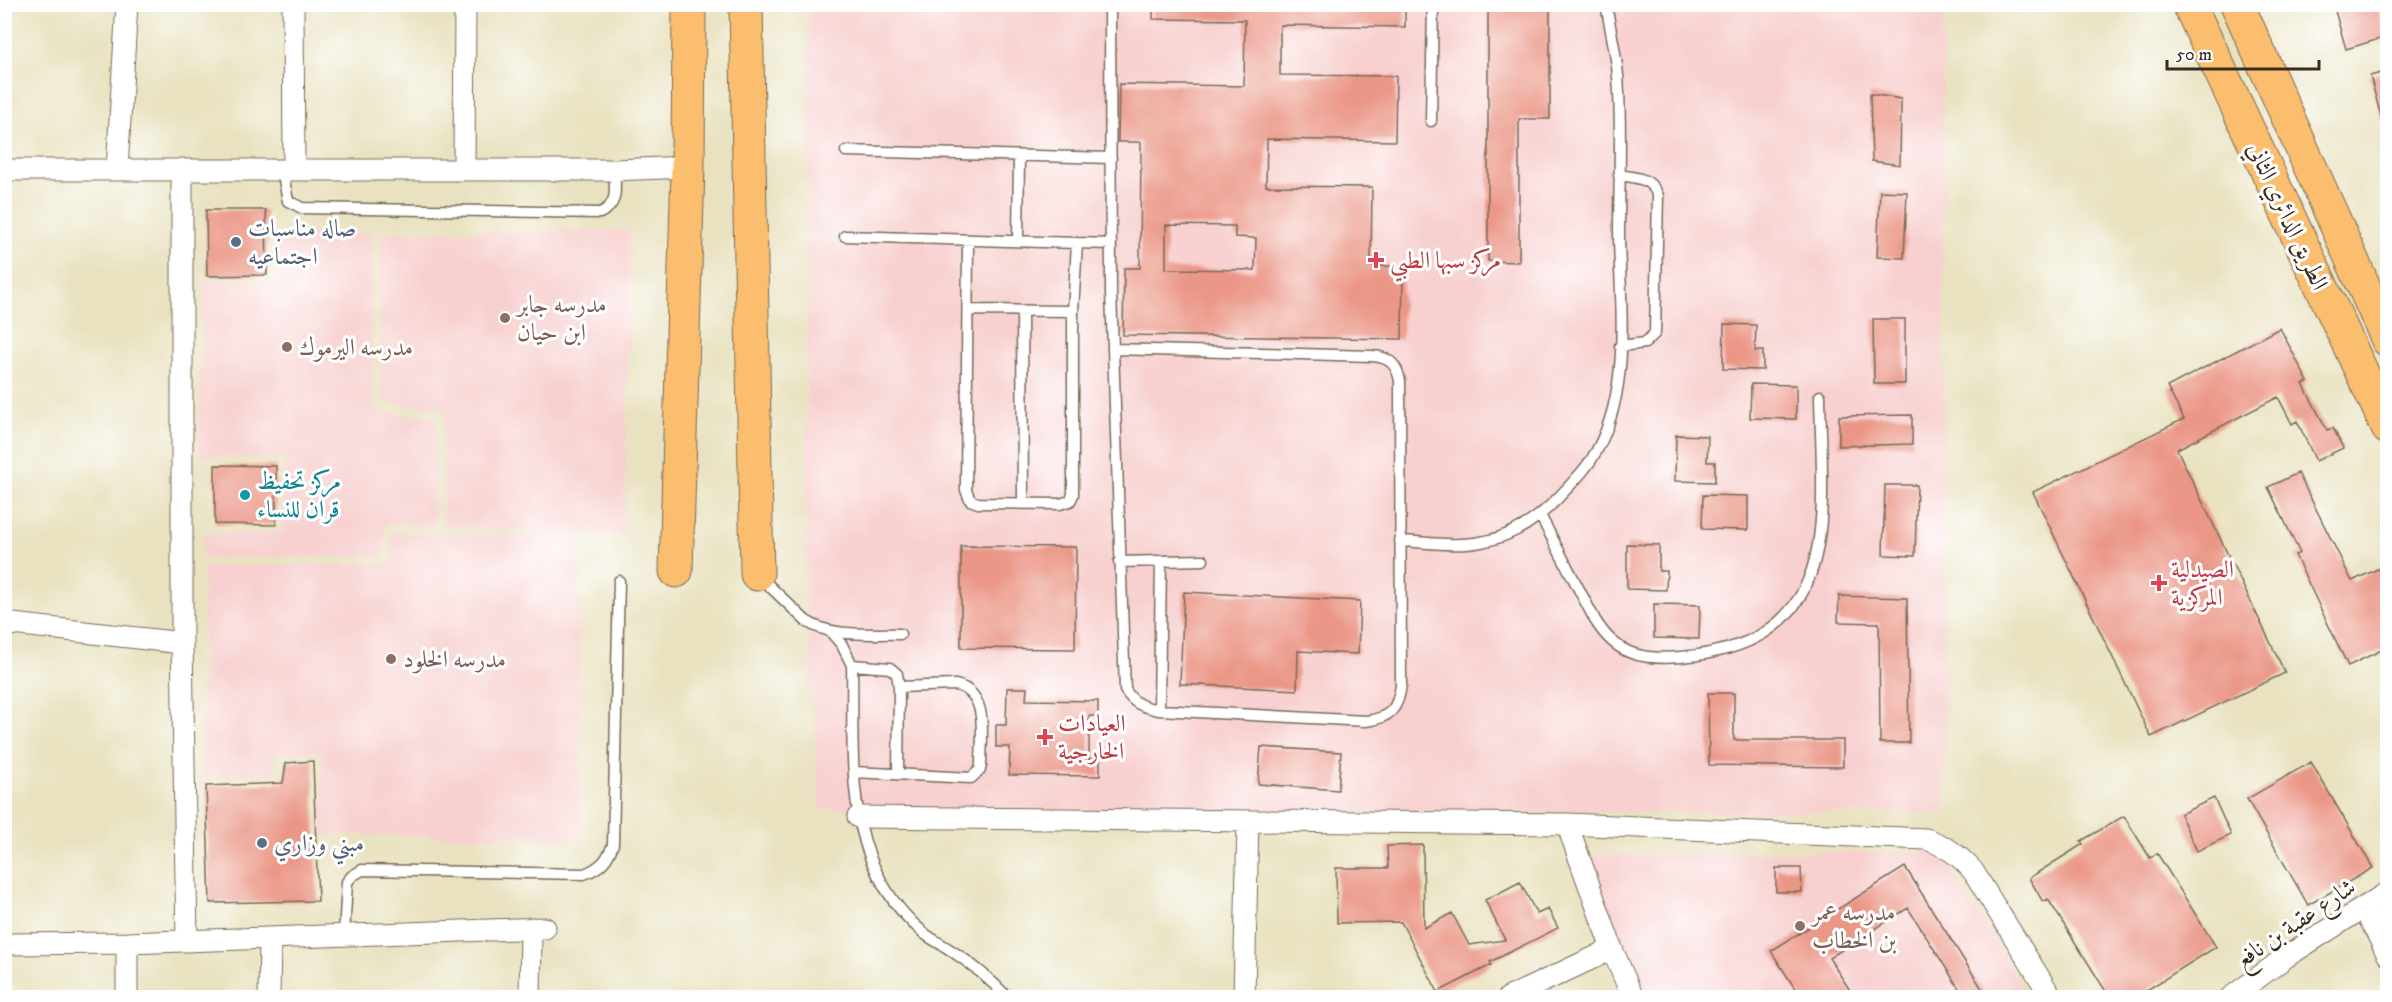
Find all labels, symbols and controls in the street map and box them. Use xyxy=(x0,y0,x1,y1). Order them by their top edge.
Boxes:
scale bar xyxy=(2167,33,2318,71)
text: 50 m xyxy=(2176,44,2212,66)
street label: الطريق الدائري الثاني xyxy=(2237,138,2334,296)
place label: صاله مناسبات اجتماعيه xyxy=(248,214,356,272)
marker: صاله مناسبات اجتماعيه xyxy=(229,235,243,249)
place label: مركز سبها الطبي xyxy=(1390,246,1501,282)
marker: مركز سبها الطبي xyxy=(1367,251,1385,269)
place label: مدرسه جابر ابن حيان xyxy=(514,290,607,348)
marker: مدرسه جابر ابن حيان xyxy=(498,311,512,325)
place label: مدرسه اليرموك xyxy=(299,333,413,363)
marker: مدرسه اليرموك xyxy=(280,340,294,354)
place label: مركز تحفيظ قران للنساء xyxy=(257,467,341,525)
marker: مركز تحفيظ قران للنساء xyxy=(238,488,252,502)
place label: الصيدلية المركزية xyxy=(2171,555,2234,613)
marker: الصيدلية المركزية xyxy=(2152,576,2166,590)
place label: مدرسه الخلود xyxy=(403,645,506,675)
marker: مدرسه الخلود xyxy=(384,652,398,666)
place label: العيادات الخارجية xyxy=(1058,709,1126,767)
marker: العيادات الخارجية xyxy=(1036,728,1054,746)
place label: مبني وزاري xyxy=(274,829,364,865)
marker: مبني وزاري xyxy=(255,836,269,850)
street label: شارع عقبة بن نافع xyxy=(2229,872,2365,980)
place label: مدرسه عمر بن الخطاب xyxy=(1809,898,1897,956)
marker: مدرسه عمر بن الخطاب xyxy=(1793,919,1807,933)

